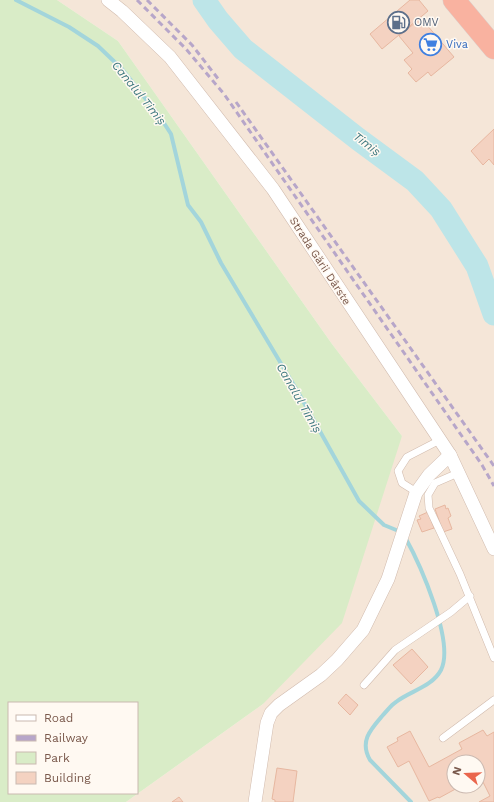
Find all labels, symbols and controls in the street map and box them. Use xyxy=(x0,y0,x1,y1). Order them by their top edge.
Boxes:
fuel station icon: OMV xyxy=(386,9,412,35)
place label: OMV xyxy=(414,16,439,29)
supermarket icon: Viva xyxy=(418,31,444,57)
place label: Viva xyxy=(446,38,468,51)
water label: Canalul Timiș xyxy=(109,58,169,128)
water label: Timiș xyxy=(351,129,383,159)
street label: Strada Gării Dârste xyxy=(287,215,353,307)
water label: Canalul Timiș xyxy=(273,361,325,435)
legend xyxy=(8,702,138,794)
text: Road xyxy=(44,711,73,725)
text: Railway xyxy=(44,731,89,745)
text: Park xyxy=(44,751,70,765)
north arrow xyxy=(446,754,486,794)
text: N xyxy=(450,765,464,777)
text: Building xyxy=(44,771,91,785)

